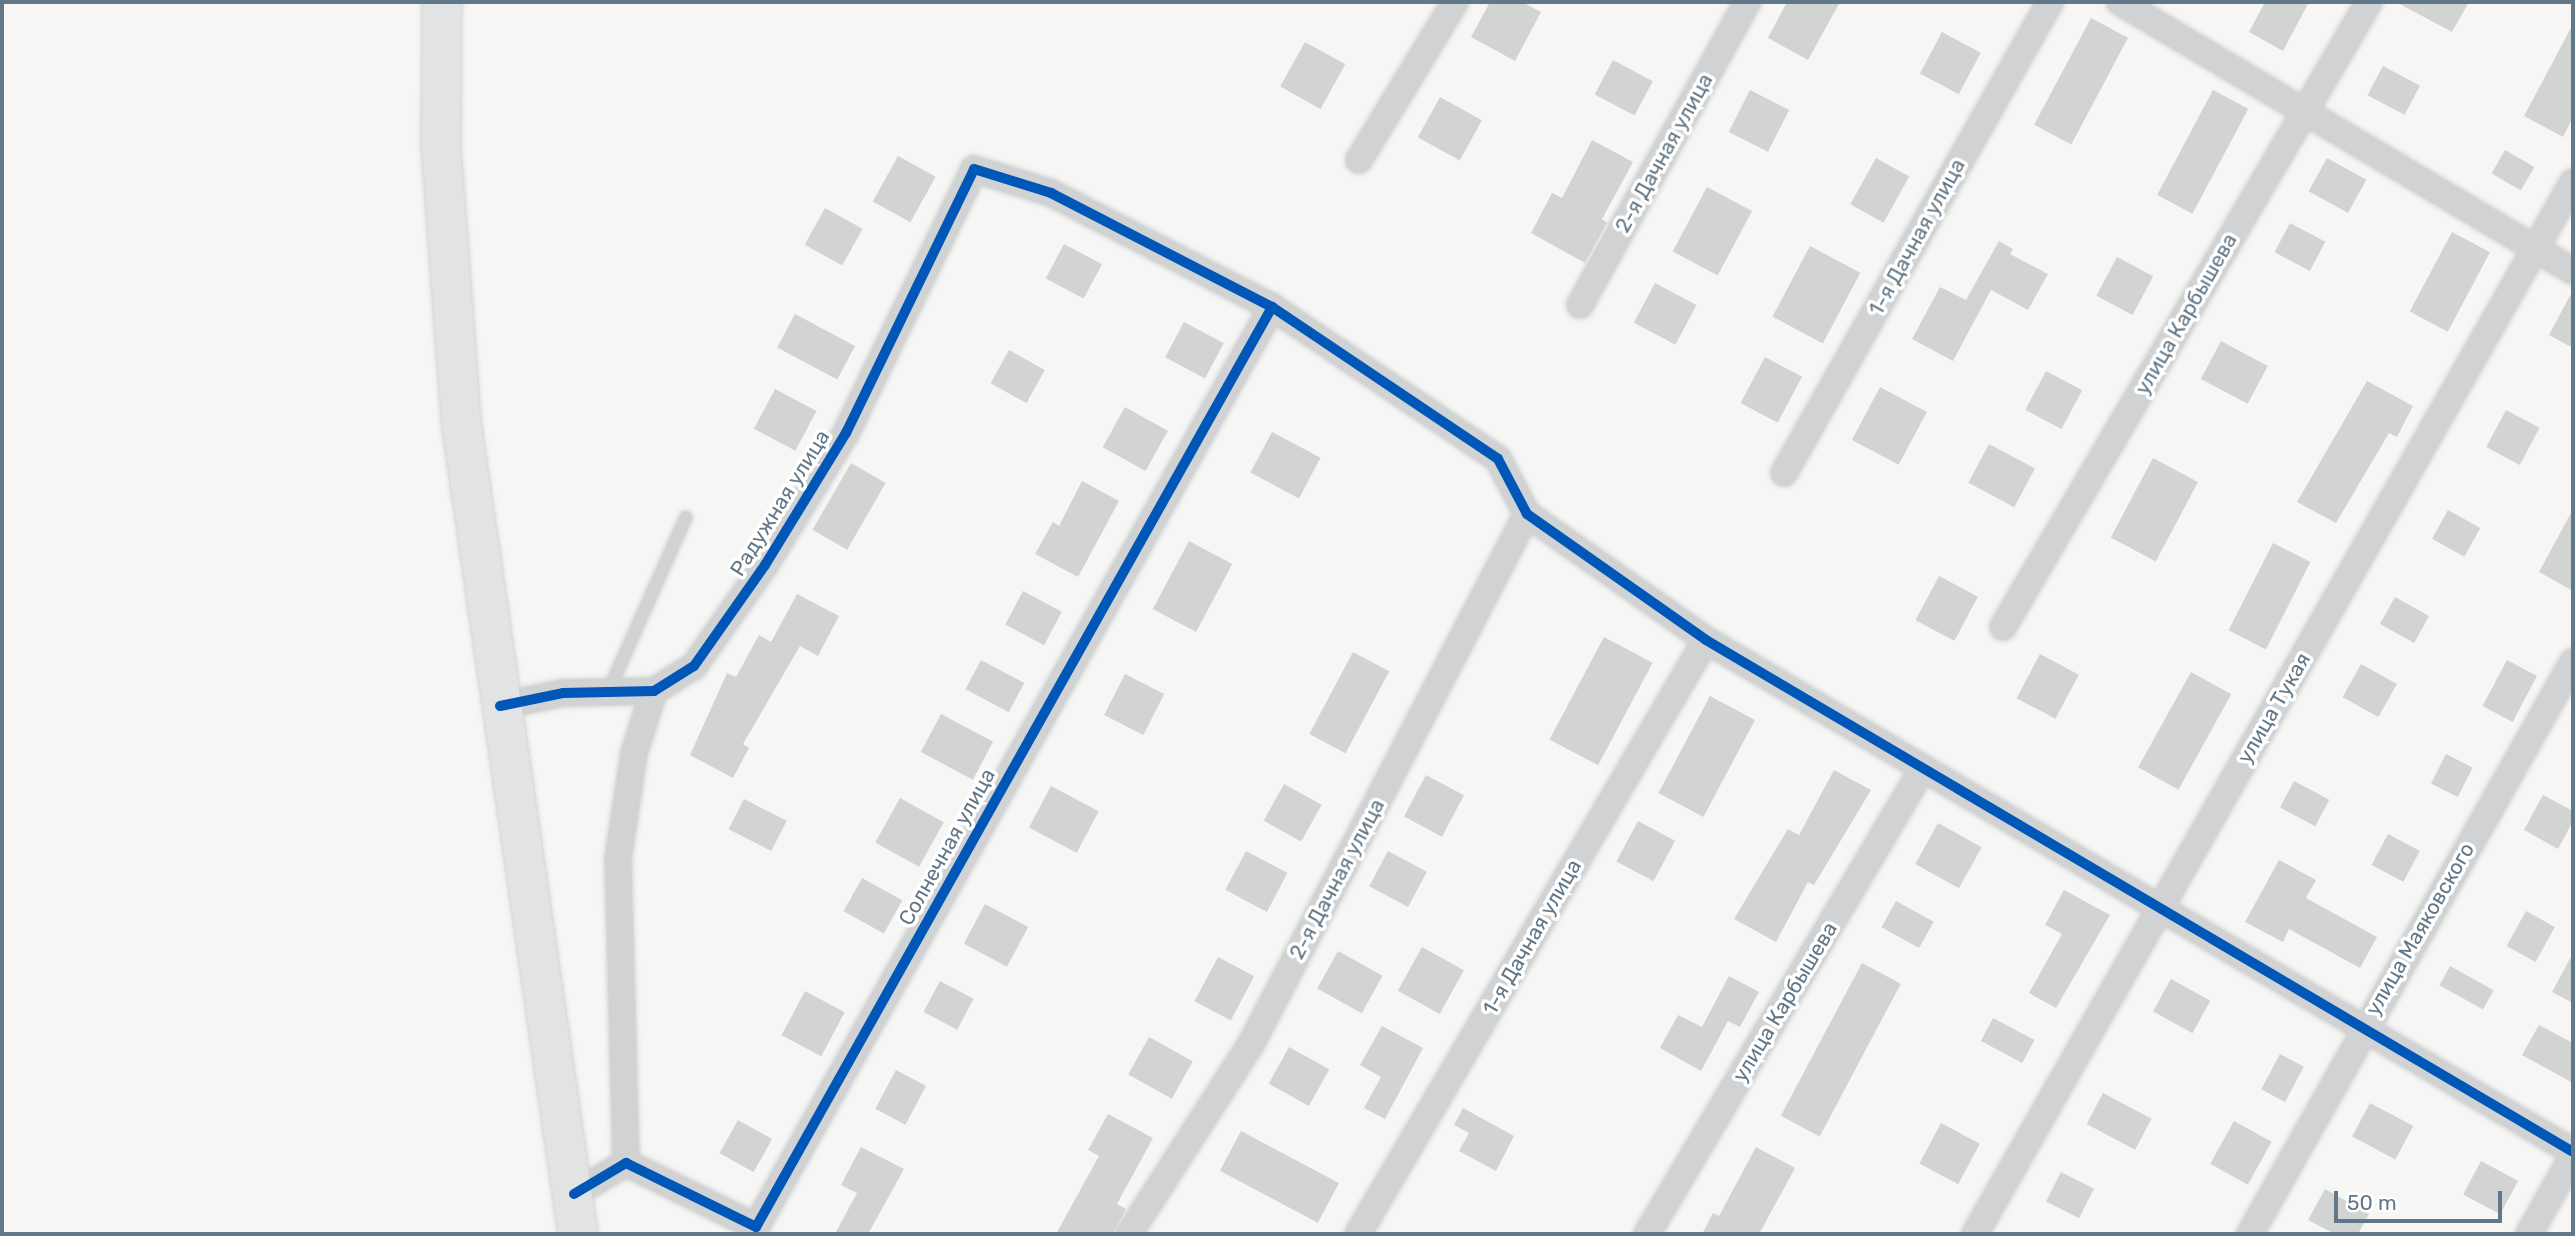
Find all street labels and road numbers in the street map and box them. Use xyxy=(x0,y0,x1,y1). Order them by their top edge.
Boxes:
street label: 2-я Дачная улица xyxy=(1610,69,1718,237)
street label: 1-я Дачная улица xyxy=(1864,154,1970,320)
street label: улица Карбышева xyxy=(2130,229,2242,399)
street label: Радужная улица xyxy=(725,425,835,581)
street label: улица Тукая xyxy=(2232,648,2316,768)
street label: Солнечная улица xyxy=(893,764,1001,930)
street label: 2-я Дачная улица xyxy=(1284,795,1390,963)
street label: улица Маяковского xyxy=(2360,838,2480,1020)
street label: 1-я Дачная улица xyxy=(1477,855,1587,1019)
street label: улица Карбышева xyxy=(1727,918,1843,1086)

